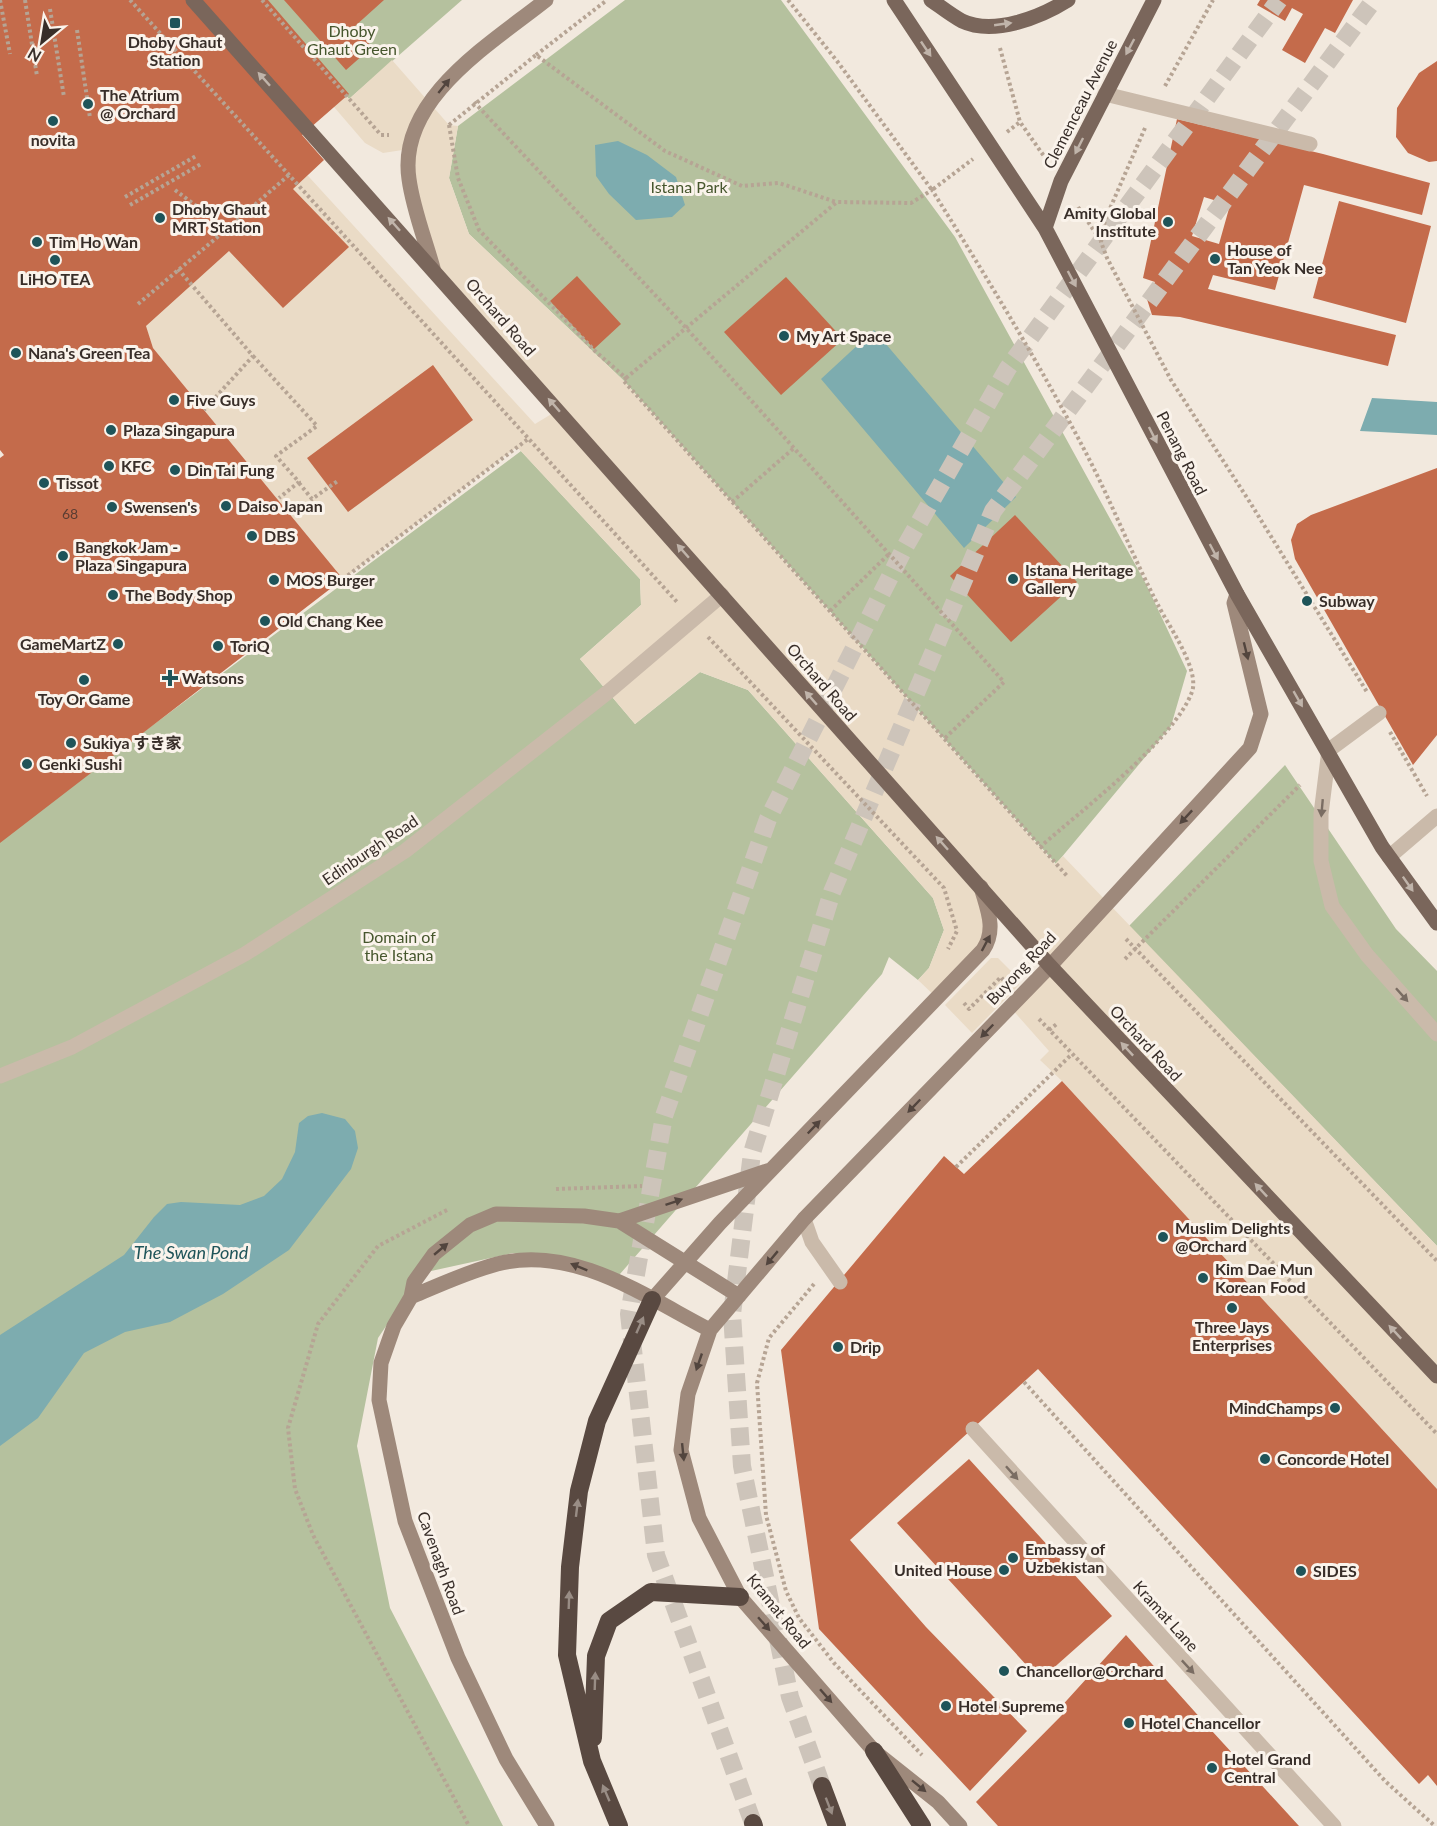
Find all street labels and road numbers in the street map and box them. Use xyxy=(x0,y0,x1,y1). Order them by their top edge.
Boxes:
street label: Clemenceau Avenue xyxy=(1039,36,1120,172)
street label: Orchard Road xyxy=(462,274,540,359)
street label: Penang Road xyxy=(1153,408,1212,498)
street label: Orchard Road xyxy=(783,639,861,724)
street label: Edinburgh Road xyxy=(318,811,421,888)
street label: Buyong Road xyxy=(982,927,1059,1008)
street label: Orchard Road xyxy=(1106,1001,1186,1085)
street label: Cavenagh Road xyxy=(414,1509,469,1617)
street label: Kramat Road xyxy=(744,1570,815,1652)
street label: Kramat Lane xyxy=(1130,1576,1203,1655)

